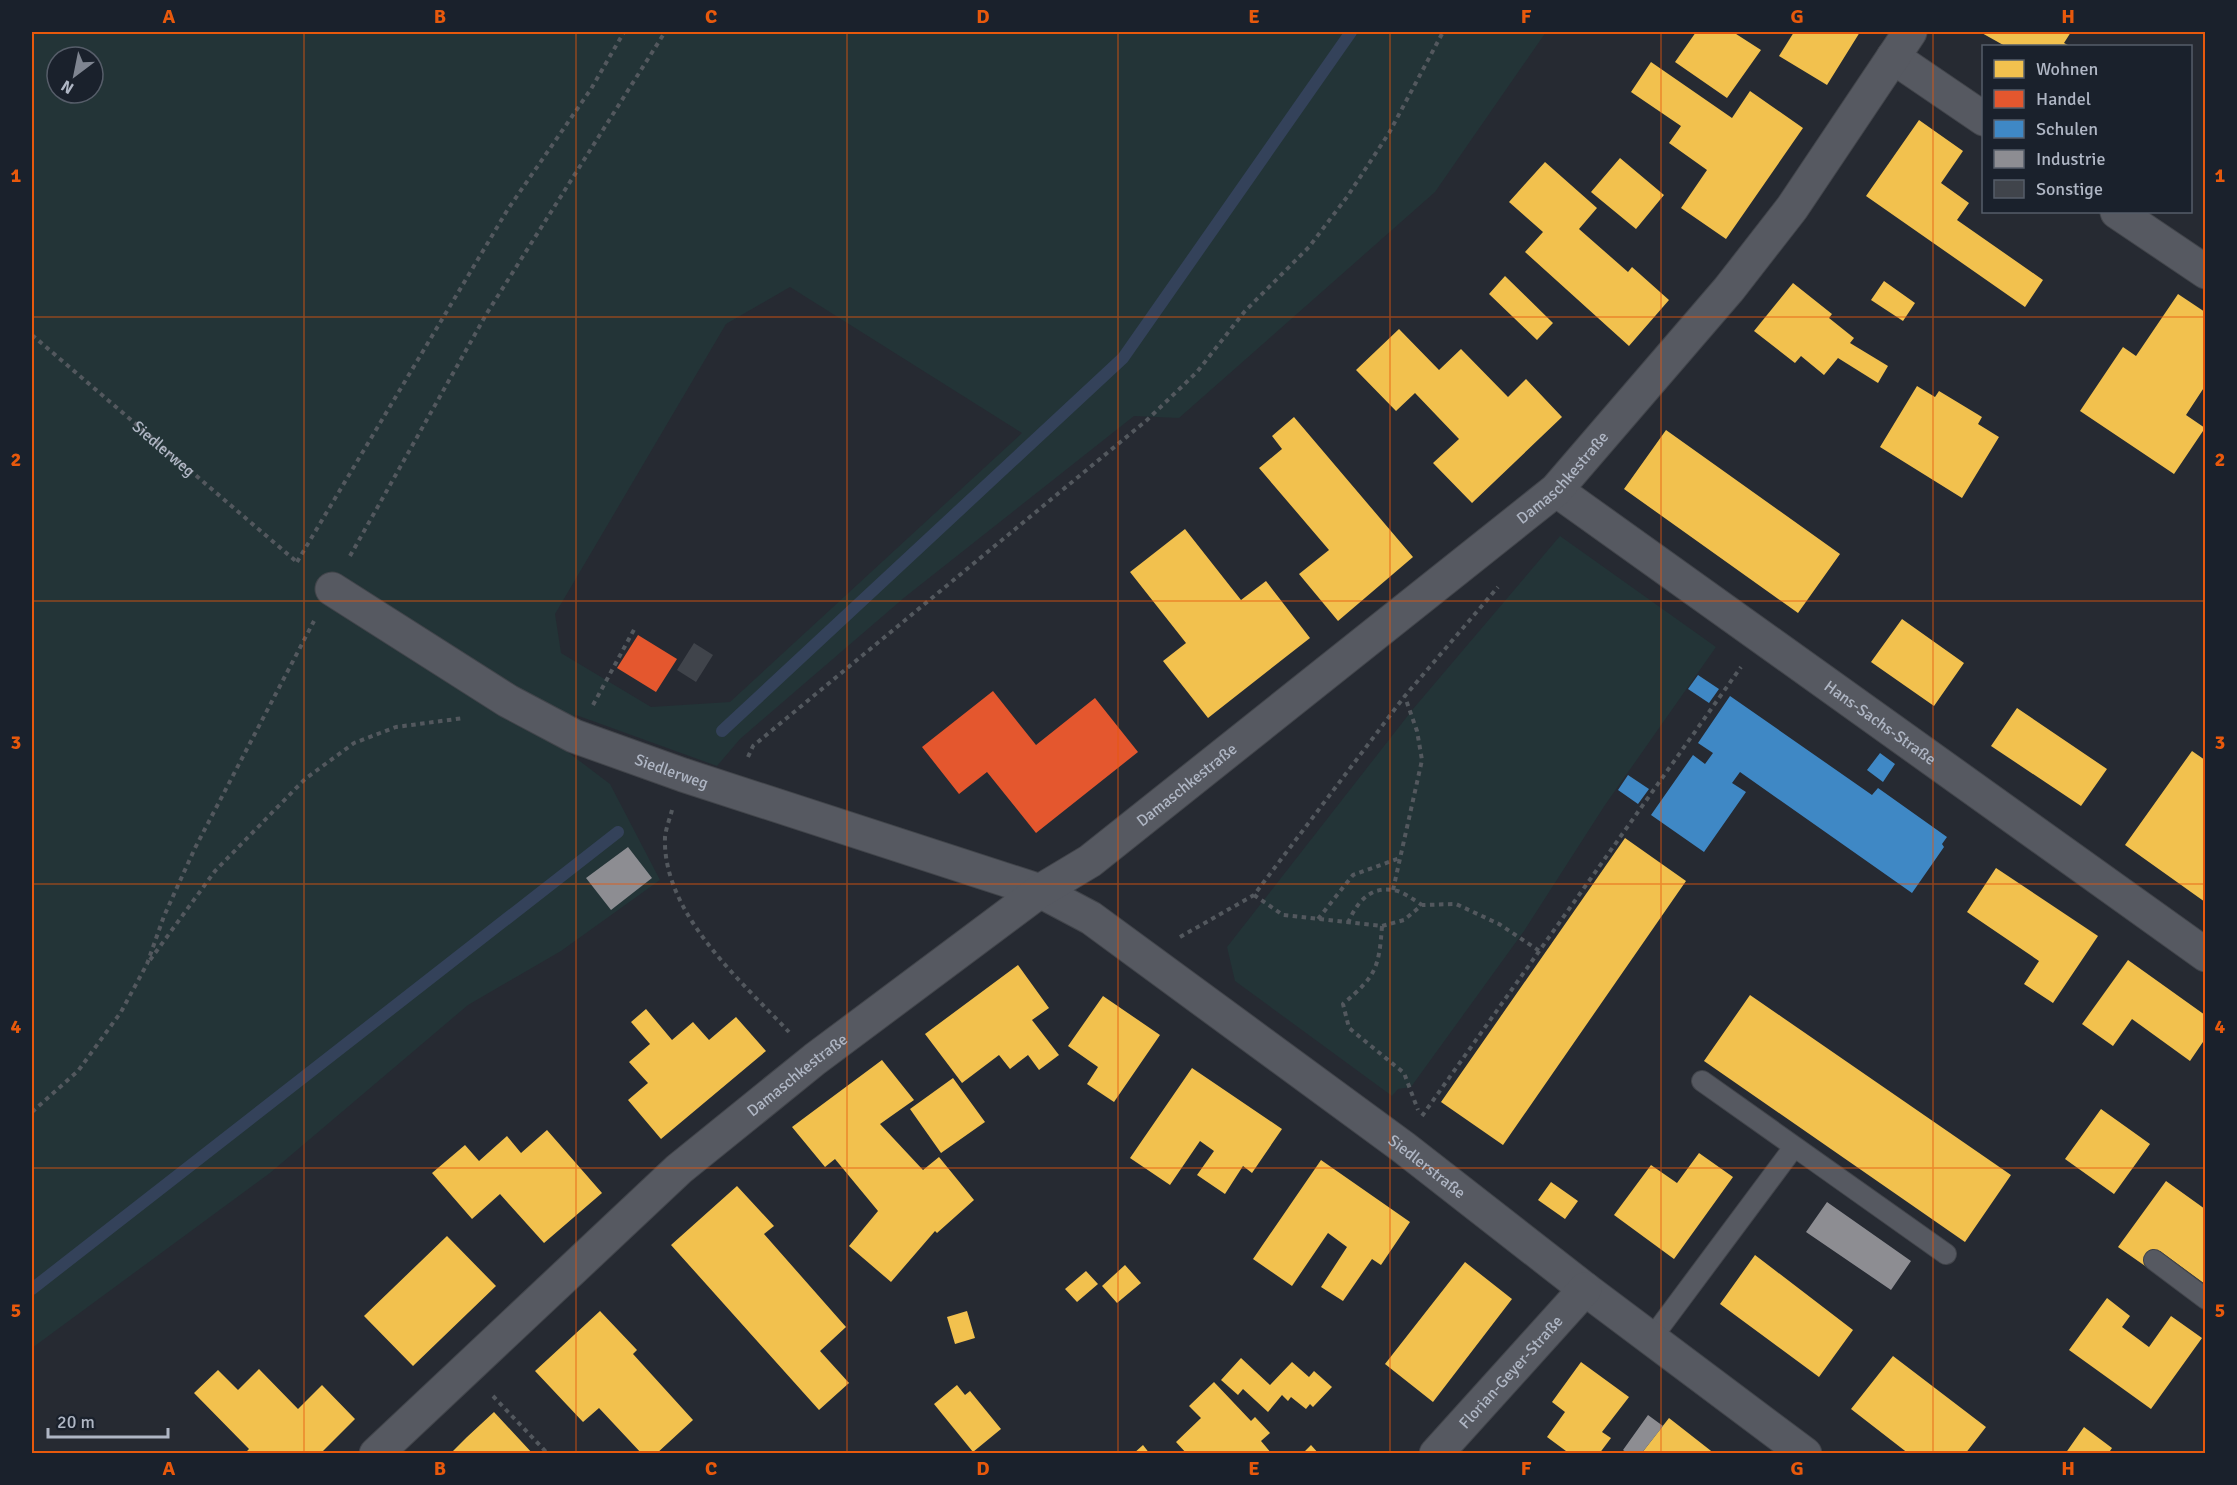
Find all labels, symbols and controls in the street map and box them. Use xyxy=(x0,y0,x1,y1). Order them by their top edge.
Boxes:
text: A xyxy=(163,4,176,29)
text: B xyxy=(434,4,446,29)
text: C xyxy=(705,4,717,29)
text: D xyxy=(976,4,990,29)
text: E xyxy=(1248,4,1260,29)
text: F xyxy=(1521,4,1532,29)
text: G xyxy=(1790,4,1804,29)
text: H xyxy=(2061,4,2075,29)
north arrow xyxy=(45,45,105,105)
legend xyxy=(1982,45,2192,213)
text: Wohnen xyxy=(2036,58,2098,80)
text: N xyxy=(58,75,78,98)
text: Handel xyxy=(2036,88,2091,110)
text: Schulen xyxy=(2036,118,2098,140)
text: Industrie xyxy=(2036,148,2106,170)
text: 1 xyxy=(11,163,22,188)
text: 1 xyxy=(2215,163,2226,188)
text: Sonstige xyxy=(2036,178,2103,200)
street label: Siedlerweg xyxy=(128,417,199,481)
street label: Damaschkestraße xyxy=(1513,427,1613,529)
text: 2 xyxy=(11,447,21,472)
text: 2 xyxy=(2215,447,2225,472)
street label: Hans-Sachs-Straße xyxy=(1820,676,1940,770)
text: 3 xyxy=(11,730,21,755)
text: 3 xyxy=(2215,730,2225,755)
street label: Damaschkestraße xyxy=(1133,739,1241,831)
street label: Siedlerweg xyxy=(632,750,711,794)
text: 4 xyxy=(11,1014,22,1039)
text: 4 xyxy=(2215,1014,2226,1039)
street label: Damaschkestraße xyxy=(743,1029,852,1121)
street label: Siedlerstraße xyxy=(1384,1131,1469,1203)
text: 5 xyxy=(11,1298,21,1323)
text: 5 xyxy=(2215,1298,2225,1323)
street label: Florian-Geyer-Straße xyxy=(1455,1312,1567,1433)
scale bar xyxy=(48,1401,168,1439)
text: 20 m xyxy=(57,1411,95,1433)
text: A xyxy=(163,1456,176,1481)
text: B xyxy=(434,1456,446,1481)
text: C xyxy=(705,1456,717,1481)
text: D xyxy=(976,1456,990,1481)
text: E xyxy=(1248,1456,1260,1481)
text: F xyxy=(1521,1456,1532,1481)
text: G xyxy=(1790,1456,1804,1481)
text: H xyxy=(2061,1456,2075,1481)

